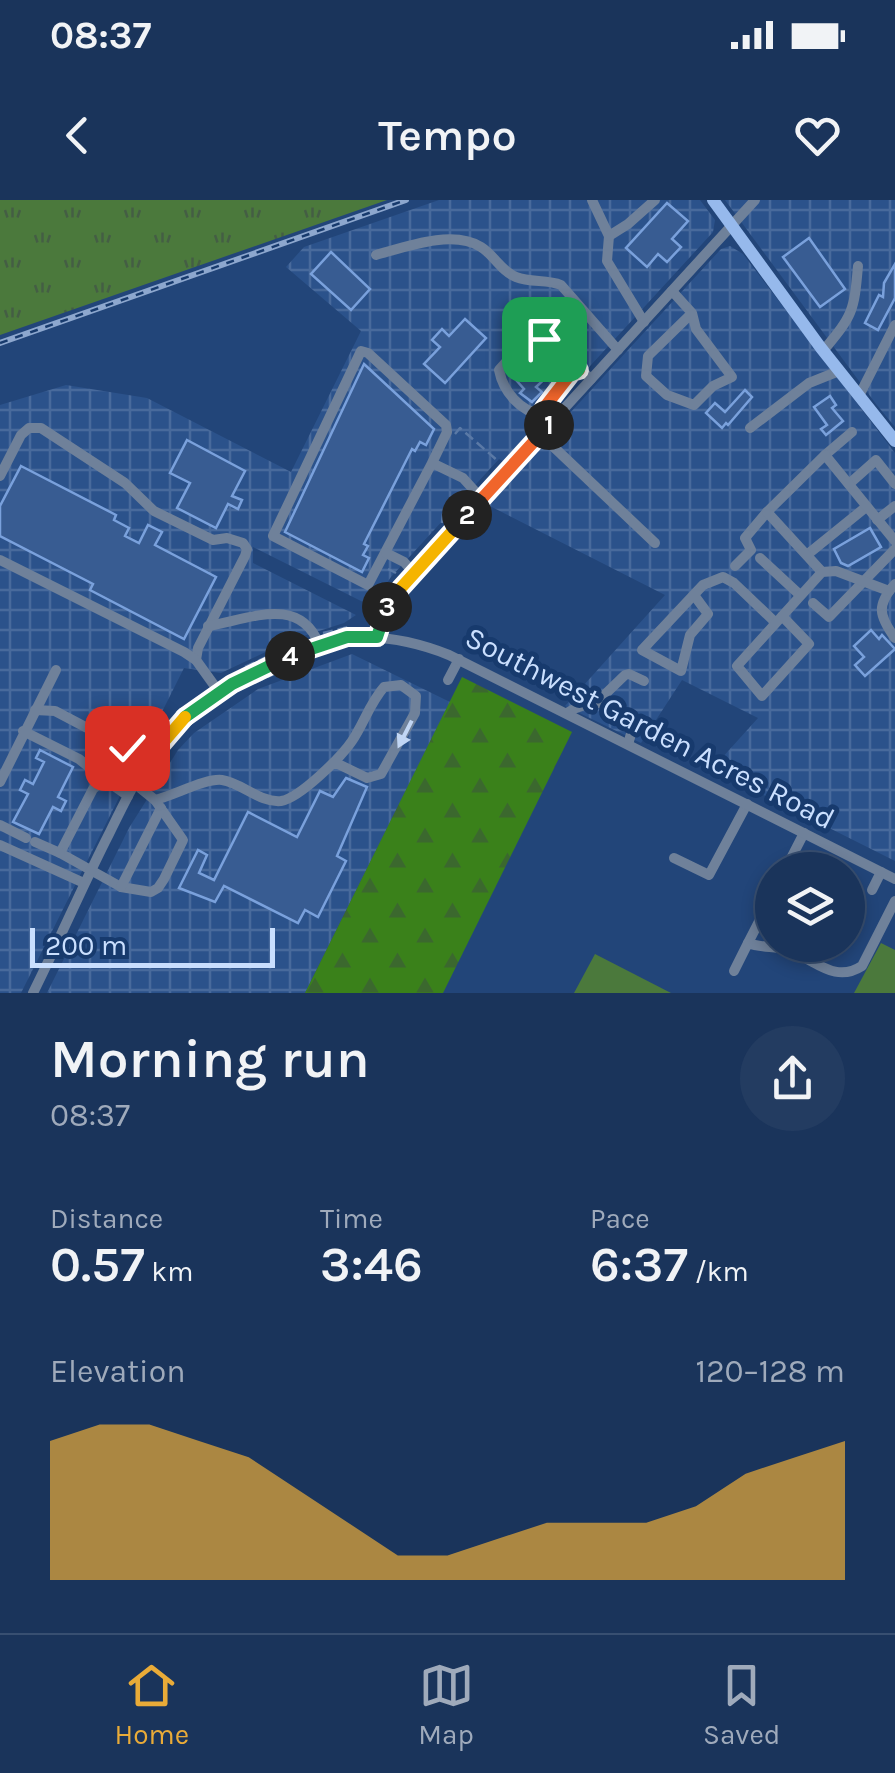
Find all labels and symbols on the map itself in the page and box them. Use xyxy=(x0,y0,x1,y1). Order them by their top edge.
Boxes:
pin xyxy=(502,297,587,382)
pin: 1 xyxy=(524,400,574,450)
pin: 2 xyxy=(442,490,492,540)
pin: 3 xyxy=(362,582,412,632)
street label: Southwest Garden Acres Road xyxy=(459,619,841,837)
pin: 4 xyxy=(265,631,315,681)
pin xyxy=(85,706,170,791)
one-way arrow xyxy=(396,719,413,748)
scale bar xyxy=(30,923,275,968)

